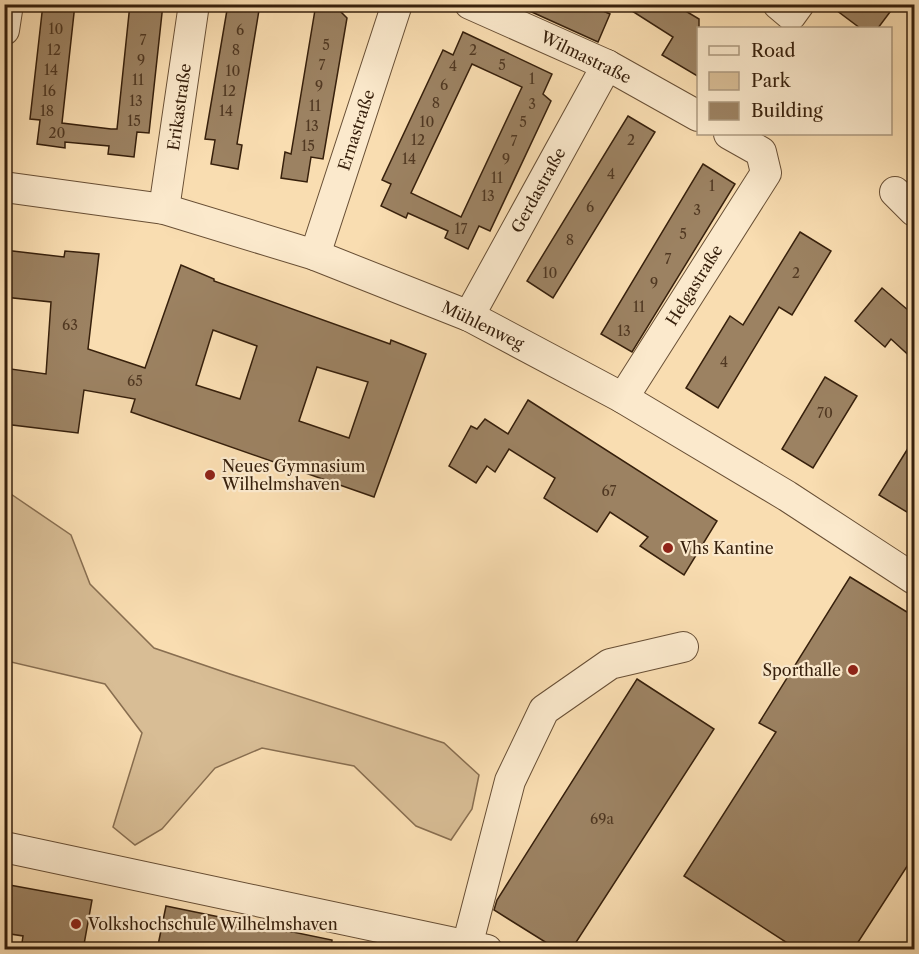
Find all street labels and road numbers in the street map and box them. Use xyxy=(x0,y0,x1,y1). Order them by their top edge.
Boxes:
street label: Wilmastraße xyxy=(537,26,635,88)
street label: Erikastraße xyxy=(163,62,195,152)
street label: Ernastraße xyxy=(334,87,378,173)
street label: Gerdastraße xyxy=(506,144,570,236)
street label: Helgastraße xyxy=(661,241,727,329)
street label: Mühlenweg xyxy=(439,296,528,354)

